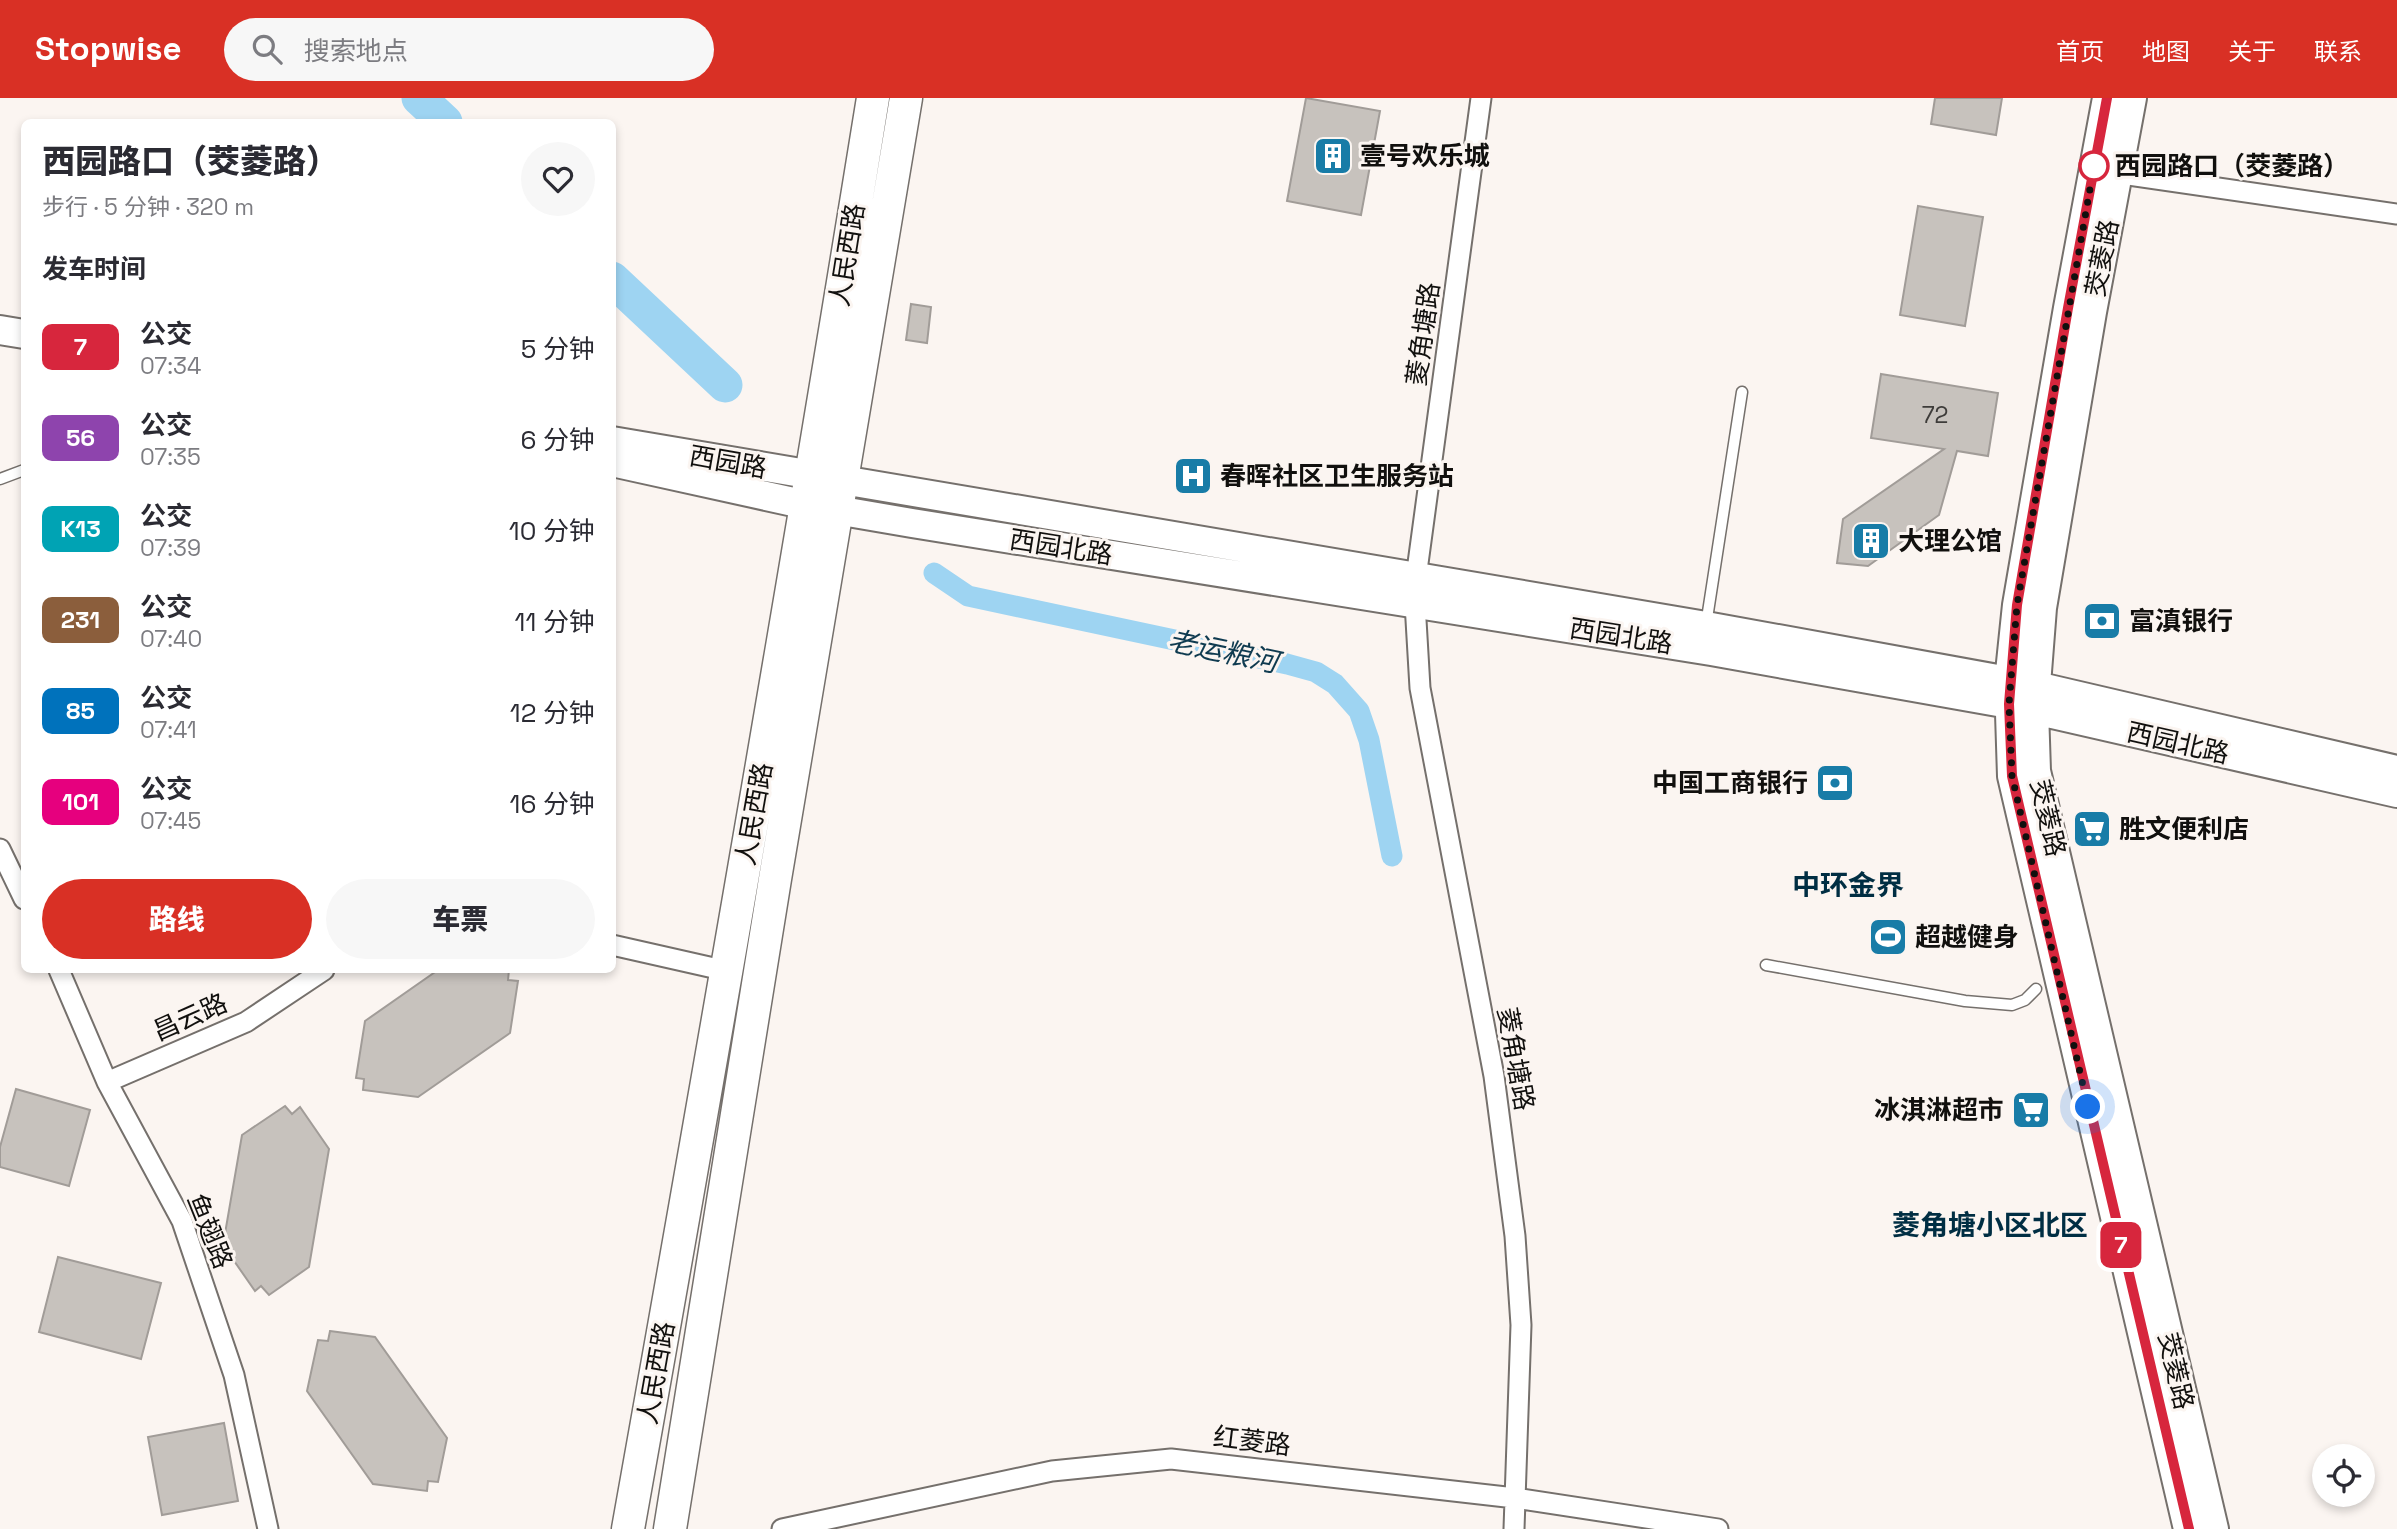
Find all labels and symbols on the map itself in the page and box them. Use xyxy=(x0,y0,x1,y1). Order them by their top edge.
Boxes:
building icon: 壹号欢乐城 xyxy=(1312,135,1354,177)
place label: 壹号欢乐城 xyxy=(1360,139,1490,173)
place label: 西园路口（茭菱路） xyxy=(2115,149,2349,183)
marker: 西园路口（茭菱路） xyxy=(2079,151,2109,181)
street label: 人民西路 xyxy=(822,201,872,309)
street label: 茭菱路 xyxy=(2078,216,2126,300)
street label: 菱角塘路 xyxy=(1399,280,1447,388)
house number: 72 xyxy=(1922,400,1948,430)
street label: 西园路 xyxy=(687,438,769,486)
hospital icon: 春晖社区卫生服务站 xyxy=(1172,455,1214,497)
place label: 春晖社区卫生服务站 xyxy=(1220,459,1454,493)
building icon: 大理公馆 xyxy=(1850,520,1892,562)
street label: 西园北路 xyxy=(1007,522,1115,572)
place label: 大理公馆 xyxy=(1898,524,2002,558)
bank icon: 富滇银行 xyxy=(2081,600,2123,642)
place label: 富滇银行 xyxy=(2129,604,2233,638)
street label: 西园北路 xyxy=(1567,611,1675,661)
water label: 老运粮河 xyxy=(1164,622,1286,681)
street label: 西园北路 xyxy=(2124,715,2232,771)
street label: 人民西路 xyxy=(728,760,780,868)
bank icon: 中国工商银行 xyxy=(1814,762,1856,804)
place label: 中国工商银行 xyxy=(1652,766,1808,800)
street label: 茭菱路 xyxy=(2023,776,2073,860)
supermarket icon: 胜文便利店 xyxy=(2071,808,2113,850)
place label: 胜文便利店 xyxy=(2119,812,2249,846)
district label: 中环金界 xyxy=(1792,867,1904,903)
sports icon: 超越健身 xyxy=(1867,916,1909,958)
place label: 超越健身 xyxy=(1915,920,2019,954)
street label: 昌云路 xyxy=(147,986,233,1048)
street label: 菱角塘路 xyxy=(1490,1005,1542,1113)
supermarket icon: 冰淇淋超市 xyxy=(2010,1089,2052,1131)
your location xyxy=(2070,1089,2105,1124)
place label: 冰淇淋超市 xyxy=(1874,1093,2004,1127)
street label: 鱼翅路 xyxy=(180,1188,240,1274)
district label: 菱角塘小区北区 xyxy=(1892,1207,2088,1243)
line badge: 7 xyxy=(2098,1222,2144,1268)
street label: 人民西路 xyxy=(630,1319,682,1427)
street label: 茭菱路 xyxy=(2151,1329,2201,1413)
street label: 红菱路 xyxy=(1211,1419,1293,1463)

